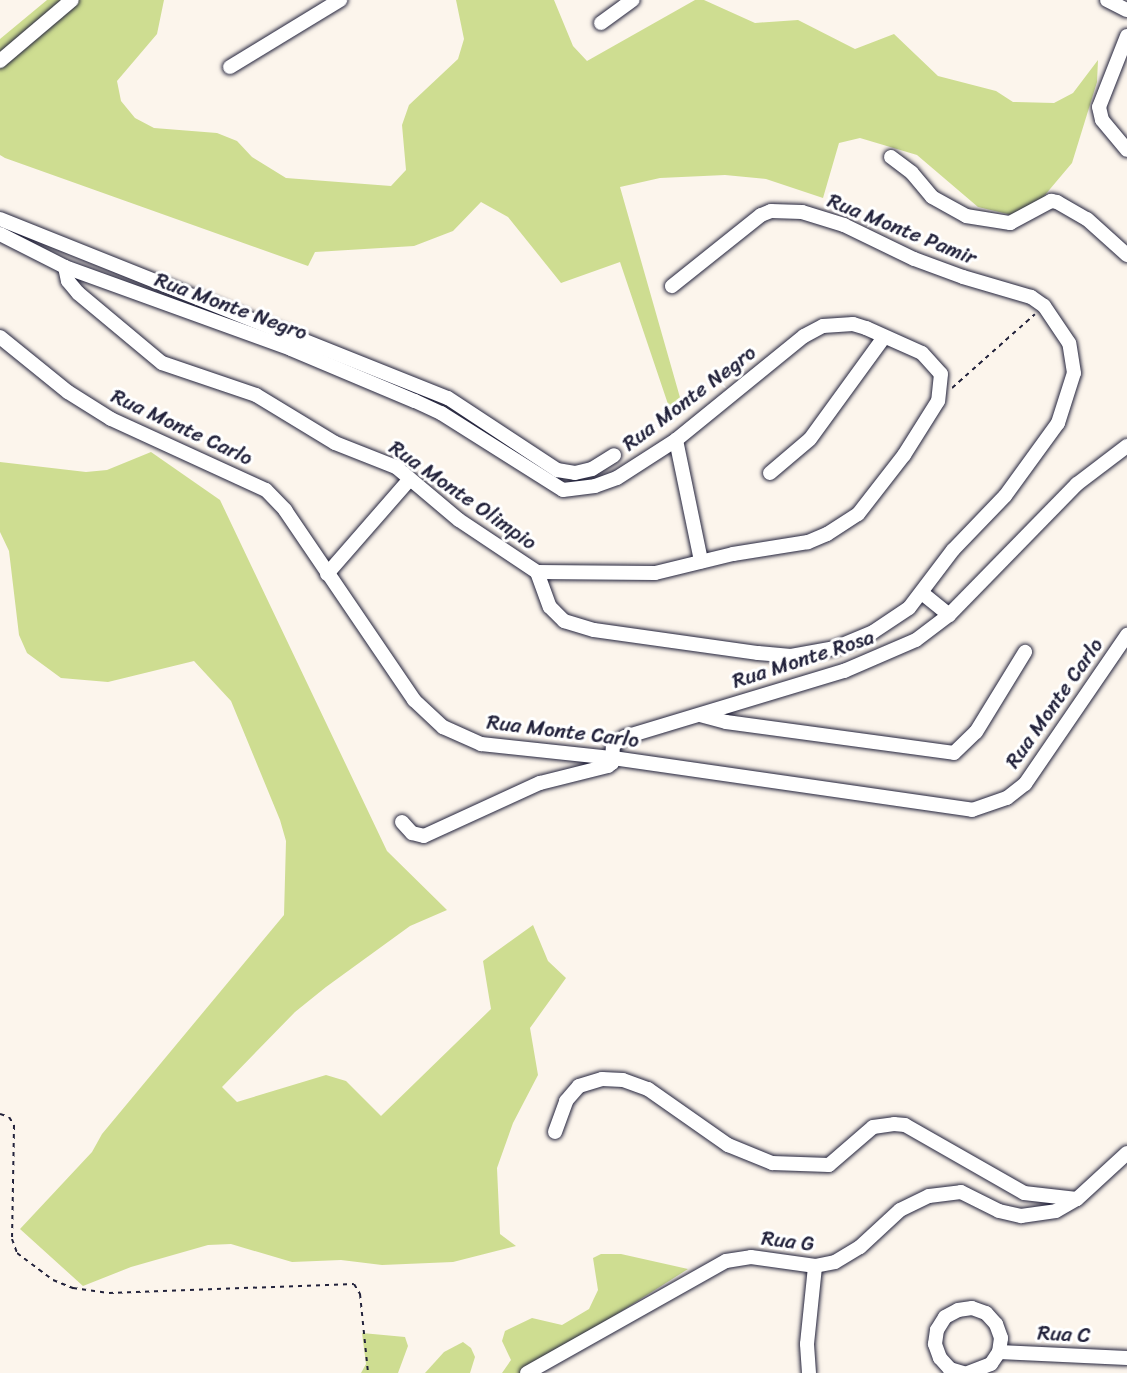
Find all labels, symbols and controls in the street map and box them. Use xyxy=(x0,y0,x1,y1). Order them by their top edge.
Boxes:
street label: Rua Monte Pamir xyxy=(824,188,980,270)
street label: Rua Monte Negro xyxy=(152,267,310,345)
street label: Rua Monte Negro xyxy=(618,340,760,456)
street label: Rua Monte Carlo xyxy=(107,383,257,471)
street label: Rua Monte Olimpio xyxy=(385,435,541,555)
street label: Rua Monte Rosa xyxy=(729,624,877,694)
street label: Rua Monte Carlo xyxy=(1000,633,1108,773)
street label: Rua Monte Carlo xyxy=(485,709,641,753)
street label: Rua G xyxy=(760,1225,816,1257)
street label: Rua C xyxy=(1037,1320,1091,1348)

